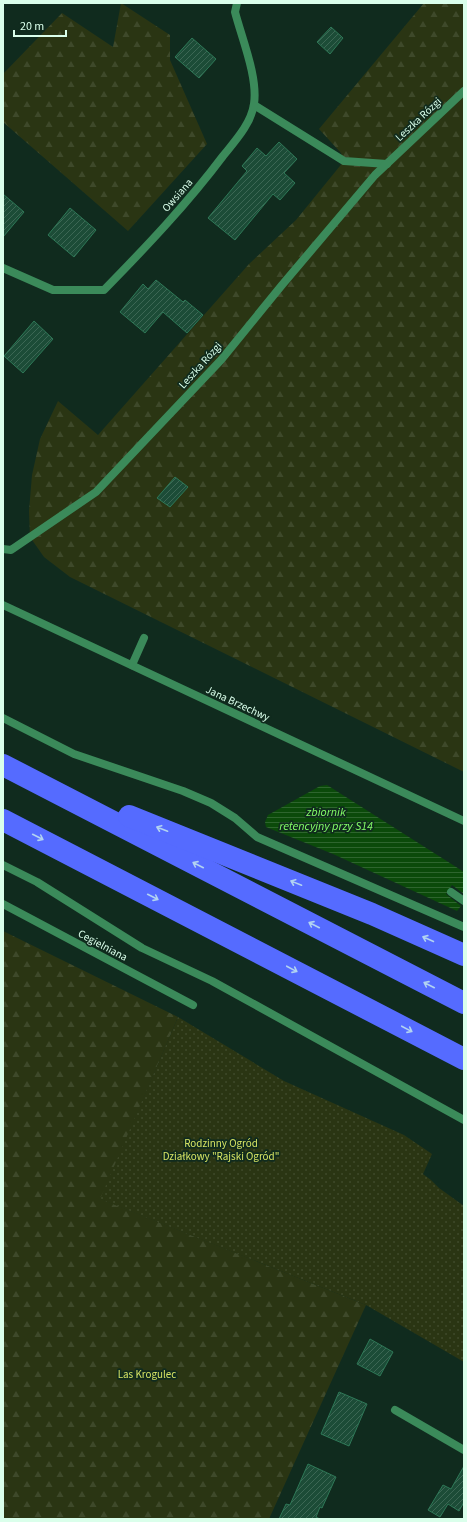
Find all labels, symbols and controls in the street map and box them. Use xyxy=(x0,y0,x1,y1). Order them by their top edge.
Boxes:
scale bar xyxy=(14,12,66,38)
text: 20 m xyxy=(20,18,44,35)
street label: Leszka Rózgi xyxy=(392,94,445,145)
street label: Owsiana xyxy=(159,175,196,215)
street label: Leszka Rózgi xyxy=(175,339,225,392)
street label: Jana Brzechwy xyxy=(203,682,272,725)
water label: zbiornik retencyjny przy S14 xyxy=(279,804,373,835)
one-way arrow xyxy=(157,824,169,832)
one-way arrow xyxy=(31,834,43,842)
one-way arrow xyxy=(193,861,205,869)
one-way arrow xyxy=(290,878,302,886)
one-way arrow xyxy=(147,894,159,901)
one-way arrow xyxy=(308,921,320,928)
street label: Cegielniana xyxy=(75,926,130,965)
one-way arrow xyxy=(423,935,435,942)
one-way arrow xyxy=(285,965,297,973)
one-way arrow xyxy=(424,981,436,988)
one-way arrow xyxy=(401,1026,413,1033)
park label: Rodzinny Ogród Działkowy "Rajski Ogród" xyxy=(163,1136,279,1164)
park label: Las Krogulec xyxy=(118,1367,176,1382)

